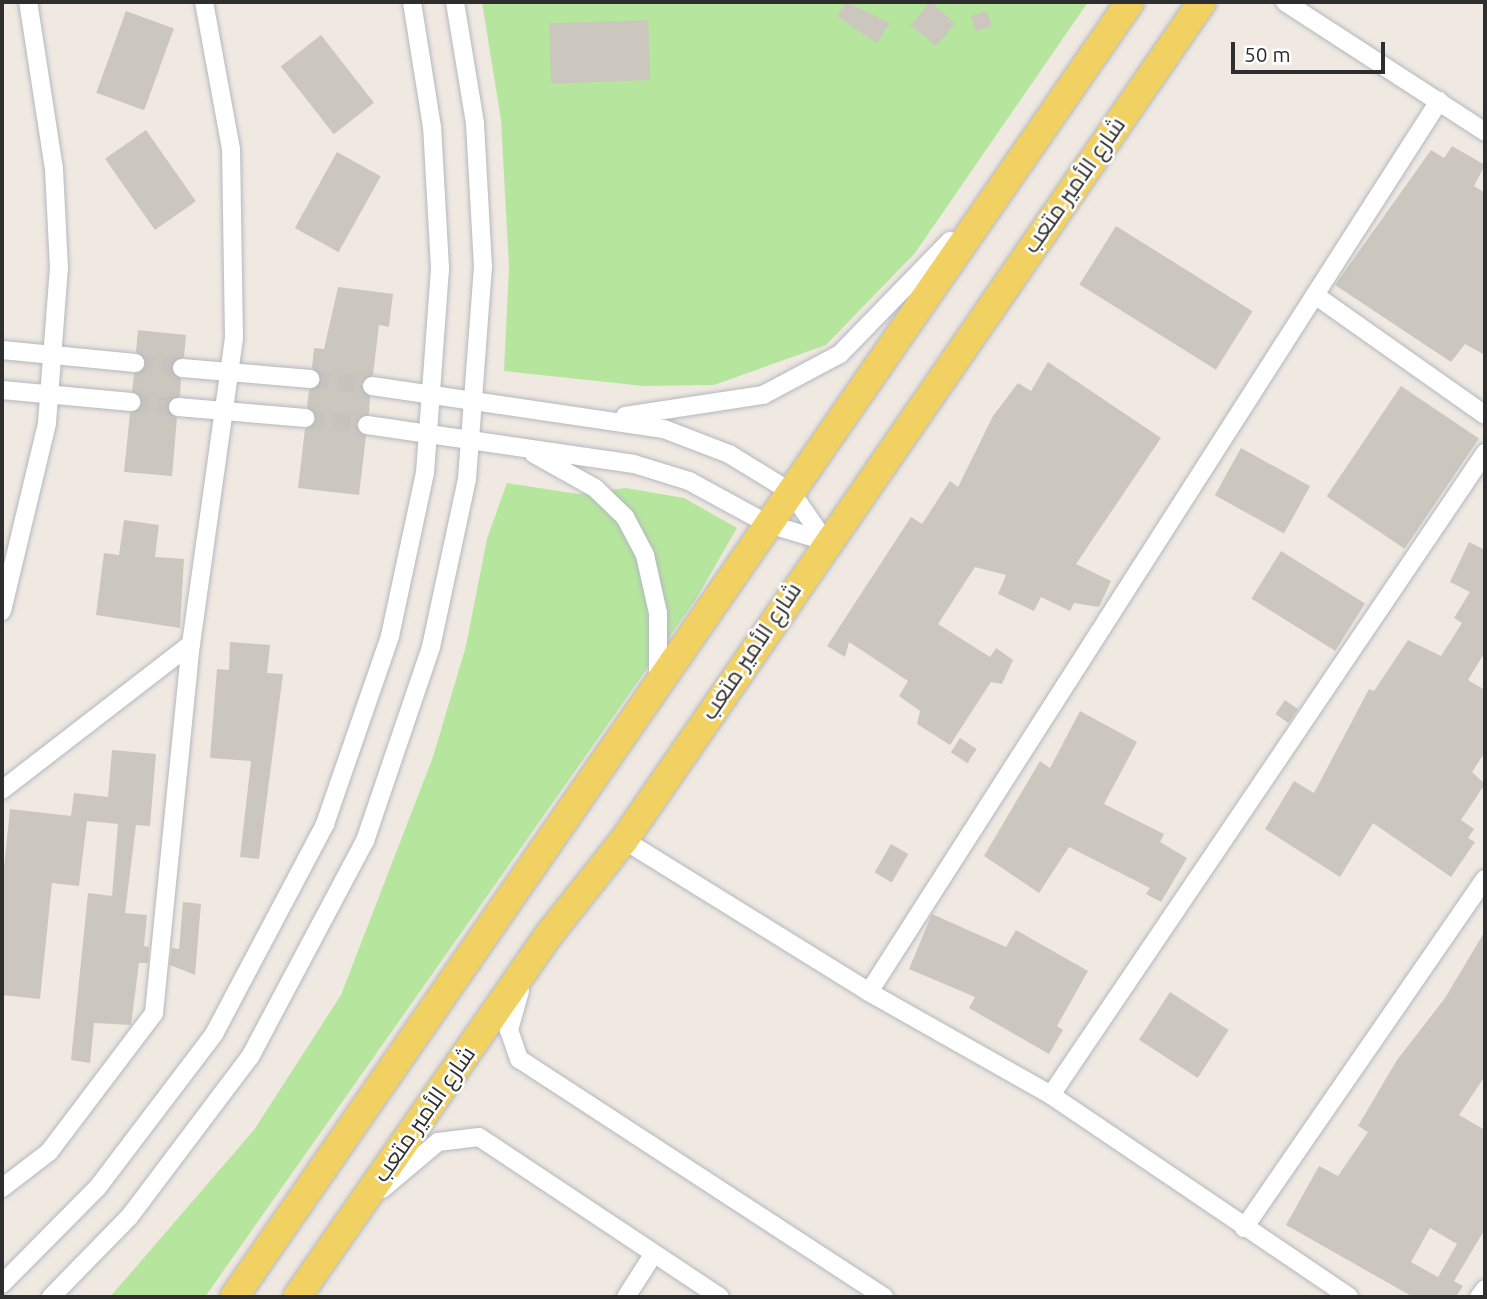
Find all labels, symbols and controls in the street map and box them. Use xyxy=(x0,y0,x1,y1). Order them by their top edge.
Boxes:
scale bar xyxy=(1235,28,1389,72)
text: 50 m xyxy=(1244,42,1291,66)
street label: شارع الأمير متعب xyxy=(1017,112,1131,258)
street label: شارع الأمير متعب xyxy=(695,577,807,725)
street label: شارع الأمير متعب xyxy=(367,1041,481,1187)

